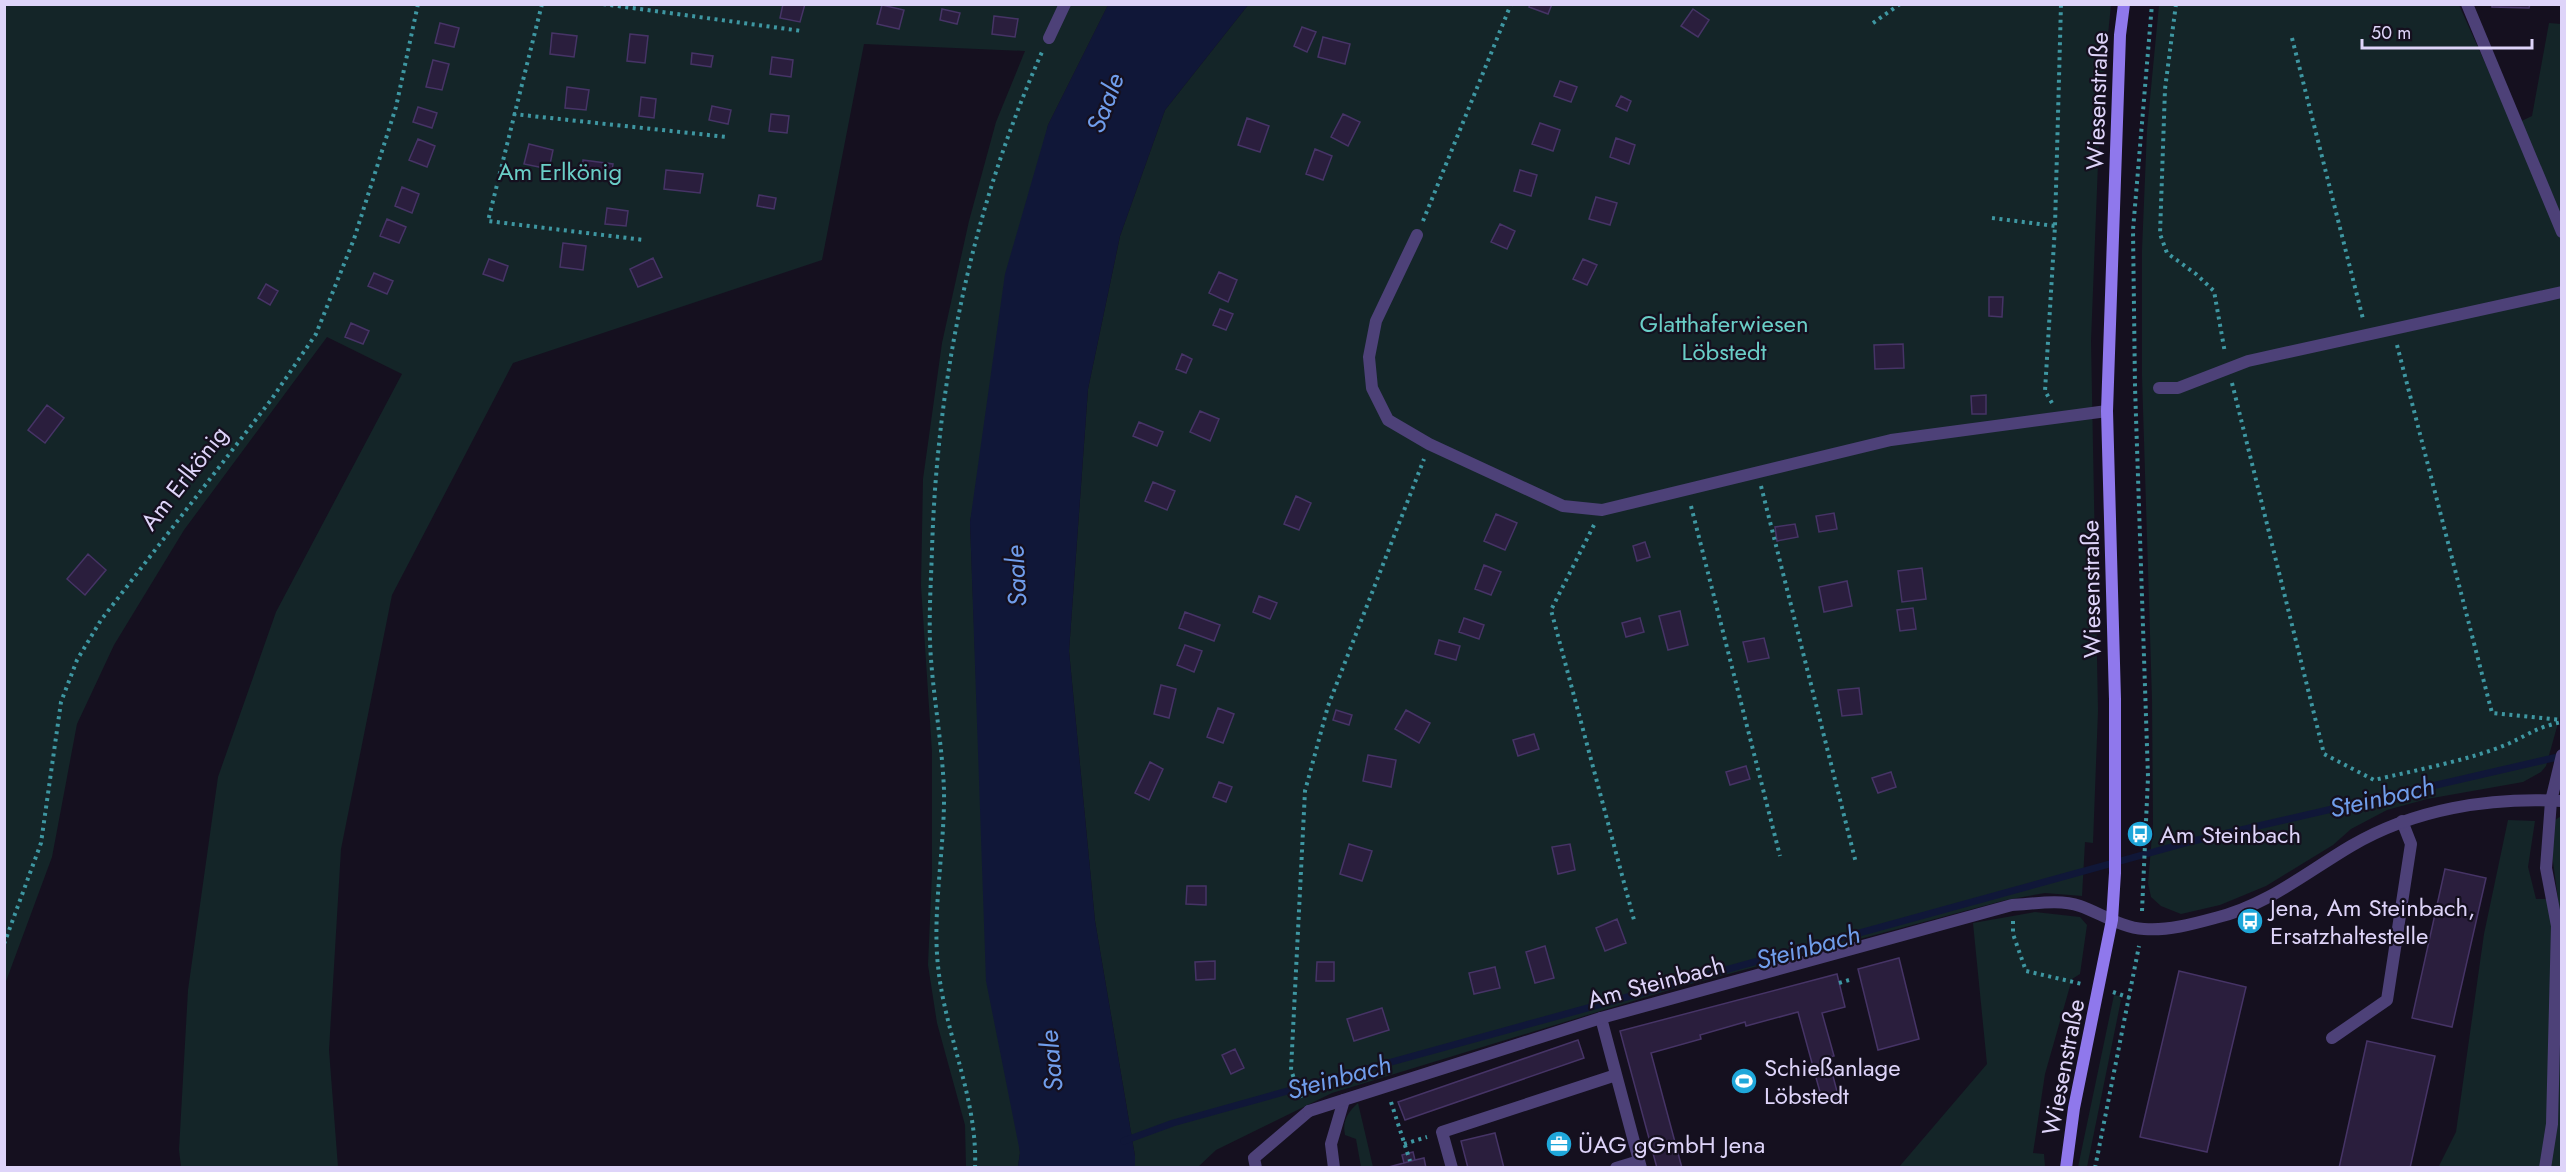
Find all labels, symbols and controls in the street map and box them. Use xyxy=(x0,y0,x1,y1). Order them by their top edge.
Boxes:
scale bar xyxy=(2362,12,2532,50)
text: 50 m xyxy=(2371,20,2411,46)
street label: Wiesenstraße xyxy=(2077,31,2117,171)
water label: Saale xyxy=(1076,68,1134,138)
park label: Am Erlkönig xyxy=(498,154,622,189)
park label: Glatthaferwiesen Löbstedt xyxy=(1639,306,1809,369)
street label: Am Erlkönig xyxy=(132,418,236,538)
street label: Wiesenstraße xyxy=(2072,520,2110,658)
water label: Saale xyxy=(995,544,1037,608)
water label: Steinbach xyxy=(2326,766,2438,828)
place label: Am Steinbach xyxy=(2160,817,2301,852)
bus stop icon: Am Steinbach xyxy=(2125,819,2155,849)
place label: Jena, Am Steinbach, Ersatzhaltestelle xyxy=(2267,890,2475,953)
bus stop icon: Jena, Am Steinbach, Ersatzhaltestelle xyxy=(2235,906,2265,936)
water label: Steinbach xyxy=(1752,915,1864,979)
street label: Am Steinbach xyxy=(1583,947,1729,1017)
street label: Wiesenstraße xyxy=(2033,996,2093,1138)
water label: Saale xyxy=(1029,1029,1073,1093)
water label: Steinbach xyxy=(1283,1045,1395,1109)
place label: Schießanlage Löbstedt xyxy=(1764,1050,1901,1113)
sports icon: Schießanlage Löbstedt xyxy=(1729,1066,1759,1096)
place label: ÜAG gGmbH Jena xyxy=(1578,1127,1765,1162)
office icon: ÜAG gGmbH Jena xyxy=(1544,1129,1574,1159)

